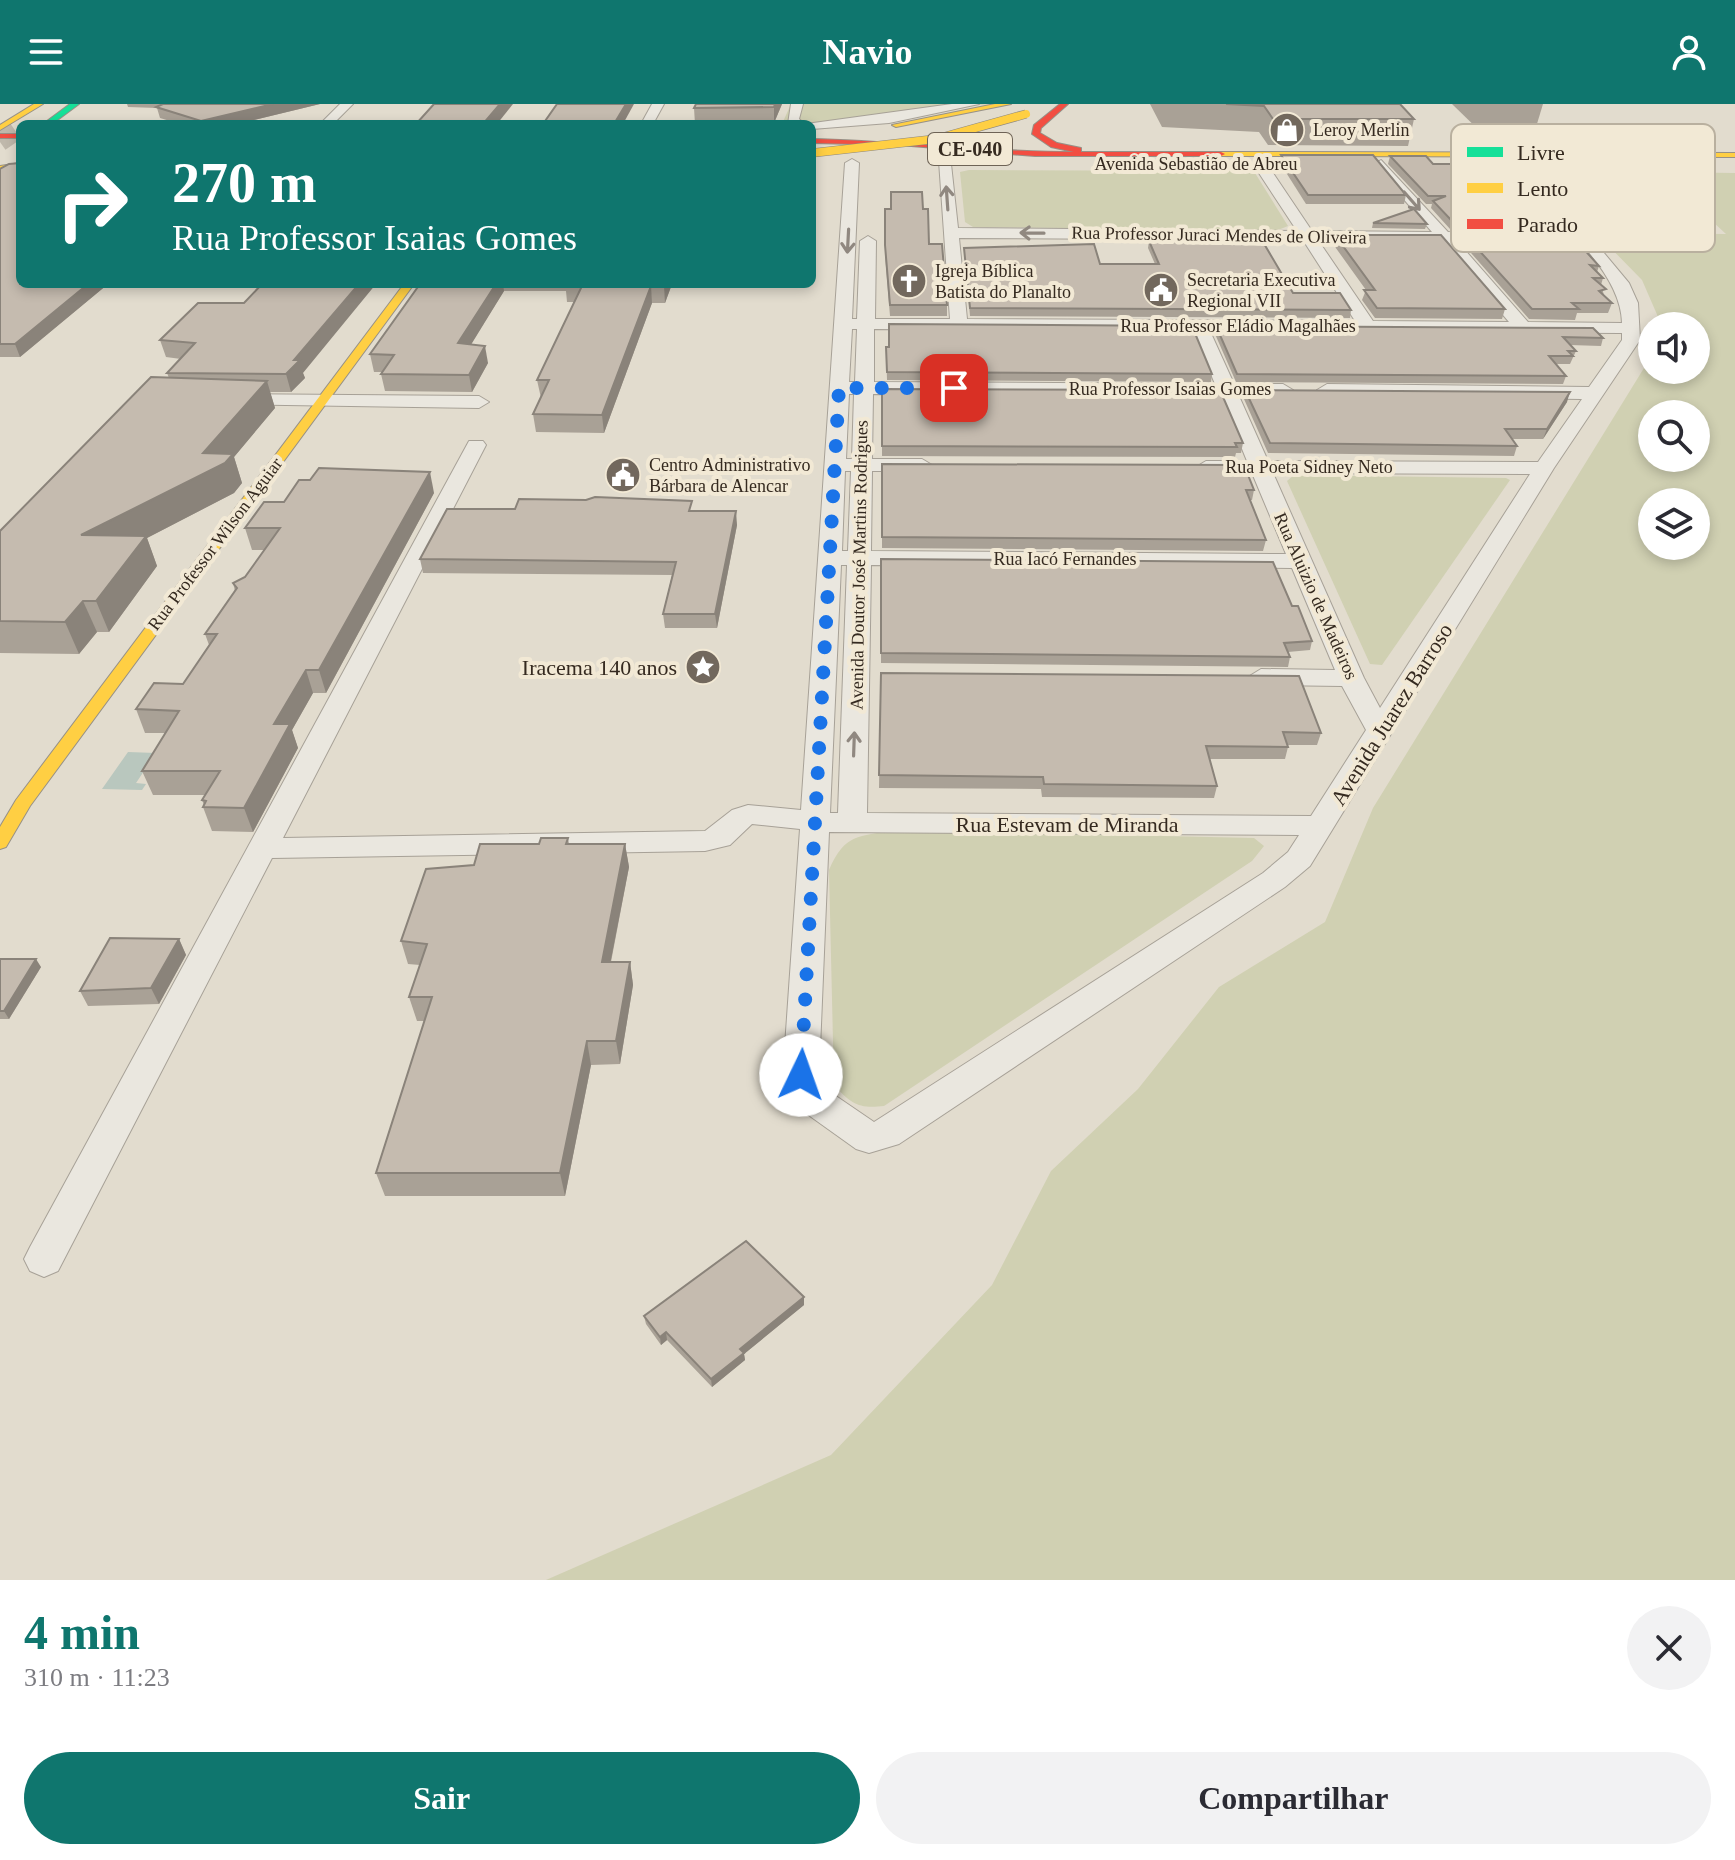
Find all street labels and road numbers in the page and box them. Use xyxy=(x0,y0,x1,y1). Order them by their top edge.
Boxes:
road number: CE-040 xyxy=(928,133,1012,165)
street label: Avenida Sebastião de Abreu xyxy=(1094,154,1298,174)
street label: Rua Professor Juraci Mendes de Oliveira xyxy=(1071,222,1367,248)
street label: Rua Professor Eládio Magalhães xyxy=(1120,316,1356,336)
street label: Rua Professor Isaias Gomes xyxy=(1069,379,1271,399)
street label: Avenida Doutor José Martins Rodrigues xyxy=(846,420,872,710)
street label: Rua Professor Wilson Aguiar xyxy=(144,454,286,634)
street label: Rua Poeta Sidney Neto xyxy=(1225,457,1393,477)
street label: Rua Aluizio de Madeiros xyxy=(1270,509,1362,683)
street label: Rua Iacó Fernandes xyxy=(994,549,1136,569)
street label: Avenida Juarez Barroso xyxy=(1325,619,1458,810)
street label: Rua Estevam de Miranda xyxy=(956,812,1179,837)

